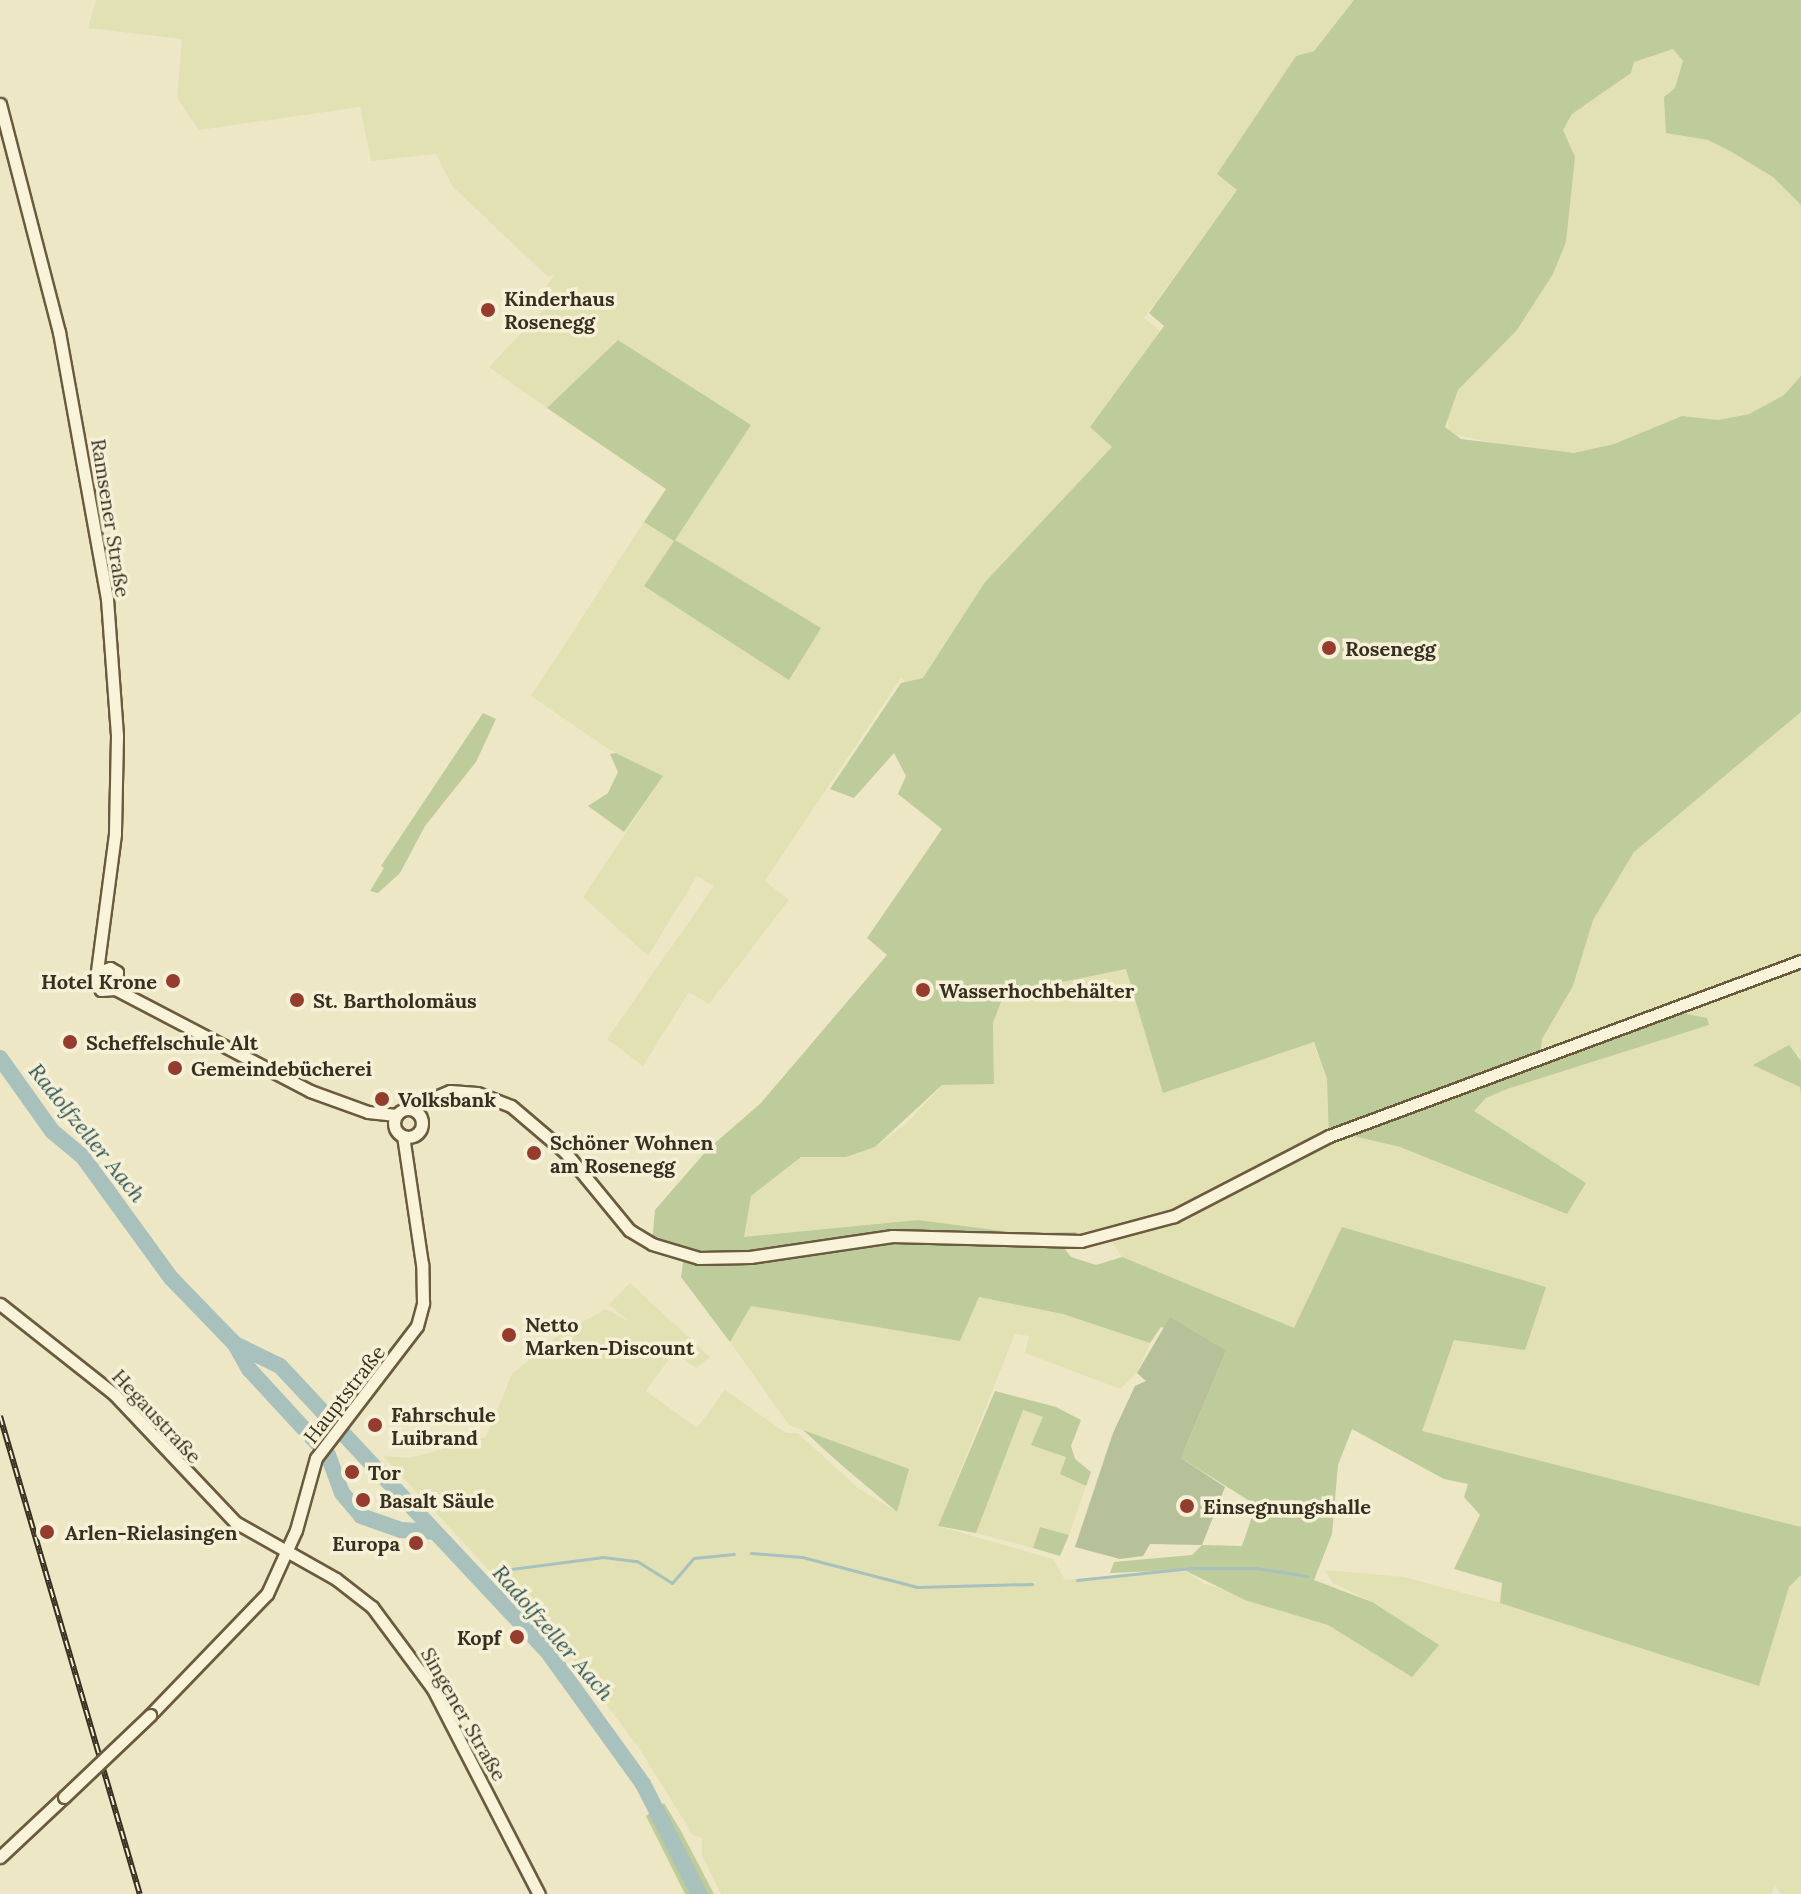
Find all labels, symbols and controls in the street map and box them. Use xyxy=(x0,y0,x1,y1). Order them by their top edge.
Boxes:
place label: Kinderhaus Rosenegg xyxy=(504,286,615,333)
marker: Kinderhaus Rosenegg xyxy=(479,301,497,319)
street label: Ramsener Straße xyxy=(87,437,135,599)
place label: Rosenegg xyxy=(1345,636,1436,660)
marker: Rosenegg xyxy=(1320,639,1338,657)
place label: Hotel Krone xyxy=(41,969,157,993)
marker: Hotel Krone xyxy=(164,972,182,990)
place label: Wasserhochbehälter xyxy=(939,978,1134,1002)
marker: Wasserhochbehälter xyxy=(914,981,932,999)
place label: St. Bartholomäus xyxy=(313,988,477,1012)
marker: St. Bartholomäus xyxy=(288,991,306,1009)
place label: Scheffelschule Alt xyxy=(86,1030,258,1054)
marker: Scheffelschule Alt xyxy=(61,1033,79,1051)
place label: Gemeindebücherei xyxy=(191,1056,372,1080)
water label: Radolfzeller Aach xyxy=(23,1058,151,1208)
marker: Gemeindebücherei xyxy=(166,1059,184,1077)
place label: Volksbank xyxy=(398,1087,496,1111)
marker: Volksbank xyxy=(373,1090,391,1108)
place label: Schöner Wohnen am Rosenegg xyxy=(550,1130,713,1177)
marker: Schöner Wohnen am Rosenegg xyxy=(525,1144,543,1162)
place label: Netto Marken-Discount xyxy=(525,1312,694,1359)
marker: Netto Marken-Discount xyxy=(500,1326,518,1344)
street label: Hauptstraße xyxy=(298,1340,390,1448)
street label: Hegaustraße xyxy=(107,1364,207,1468)
place label: Fahrschule Luibrand xyxy=(391,1402,496,1449)
marker: Fahrschule Luibrand xyxy=(366,1416,384,1434)
place label: Tor xyxy=(368,1460,401,1484)
marker: Tor xyxy=(343,1463,361,1481)
place label: Basalt Säule xyxy=(379,1488,494,1512)
marker: Basalt Säule xyxy=(354,1491,372,1509)
place label: Einsegnungshalle xyxy=(1203,1494,1371,1518)
marker: Einsegnungshalle xyxy=(1178,1497,1196,1515)
place label: Arlen-Rielasingen xyxy=(65,1520,237,1544)
marker: Arlen-Rielasingen xyxy=(36,1521,58,1543)
place label: Europa xyxy=(332,1531,400,1555)
marker: Europa xyxy=(407,1534,425,1552)
water label: Radolfzeller Aach xyxy=(487,1560,619,1706)
place label: Kopf xyxy=(457,1625,501,1649)
marker: Kopf xyxy=(508,1628,526,1646)
street label: Singener Straße xyxy=(416,1643,512,1785)

